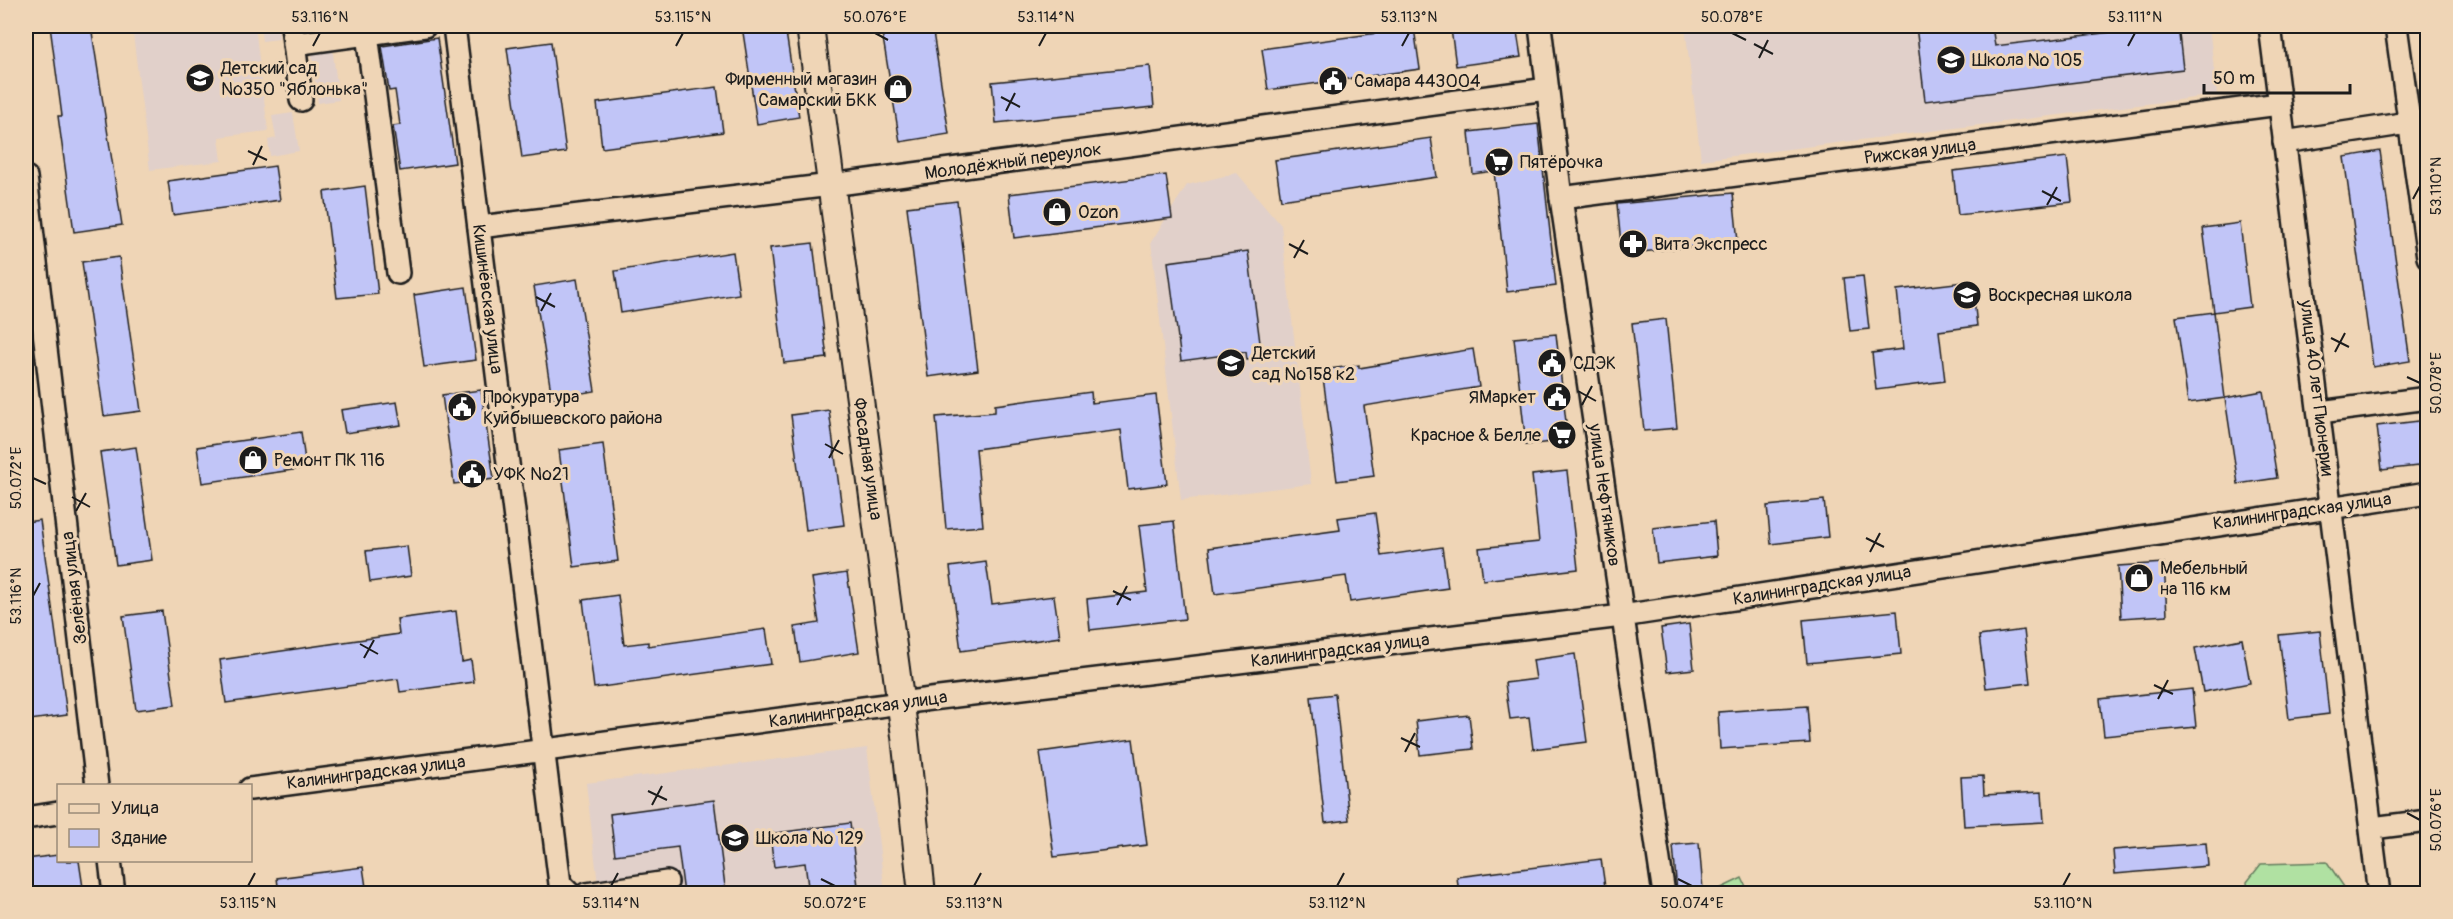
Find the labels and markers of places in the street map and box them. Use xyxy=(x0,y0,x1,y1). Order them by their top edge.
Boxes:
school or university icon: Школа № 105 xyxy=(1935,44,1967,76)
place label: Школа № 105 xyxy=(1972,49,2082,72)
place label: Детский сад №350 "Яблонька" xyxy=(220,57,368,101)
school or university icon: Детский сад №350 "Яблонька" xyxy=(184,62,216,94)
public building icon: Самара 443004 xyxy=(1317,65,1349,97)
place label: Фирменный магазин Самарский БКК xyxy=(725,68,877,112)
place label: Самара 443004 xyxy=(1354,70,1481,93)
shop icon: Фирменный магазин Самарский БКК xyxy=(882,73,914,105)
supermarket icon: Пятёрочка xyxy=(1483,146,1515,178)
place label: Пятёрочка xyxy=(1520,151,1603,174)
shop icon: Ozon xyxy=(1041,196,1073,228)
place label: Ozon xyxy=(1078,201,1118,224)
pharmacy icon: Вита Экспресс xyxy=(1617,228,1649,260)
place label: Вита Экспресс xyxy=(1654,233,1768,256)
school or university icon: Воскресная школа xyxy=(1951,279,1983,311)
place label: Воскресная школа xyxy=(1988,284,2132,307)
place label: Детский сад №158 к2 xyxy=(1251,342,1355,386)
school or university icon: Детский сад №158 к2 xyxy=(1215,347,1247,379)
public building icon: СДЭК xyxy=(1536,347,1568,379)
place label: СДЭК xyxy=(1573,352,1616,375)
public building icon: ЯМаркет xyxy=(1541,381,1573,413)
place label: Прокуратура Куйбышевского района xyxy=(483,386,662,430)
place label: ЯМаркет xyxy=(1469,386,1536,409)
public building icon: Прокуратура Куйбышевского района xyxy=(446,391,478,423)
supermarket icon: Красное & Белле xyxy=(1546,419,1578,451)
place label: Красное & Белле xyxy=(1411,424,1541,447)
shop icon: Ремонт ПК 116 xyxy=(237,444,269,476)
place label: Ремонт ПК 116 xyxy=(274,449,385,472)
public building icon: УФК №21 xyxy=(456,458,488,490)
place label: УФК №21 xyxy=(493,463,569,486)
place label: Мебельный на 116 км xyxy=(2160,557,2248,601)
shop icon: Мебельный на 116 км xyxy=(2123,562,2155,594)
school or university icon: Школа № 129 xyxy=(719,822,751,854)
place label: Школа № 129 xyxy=(756,827,864,850)

